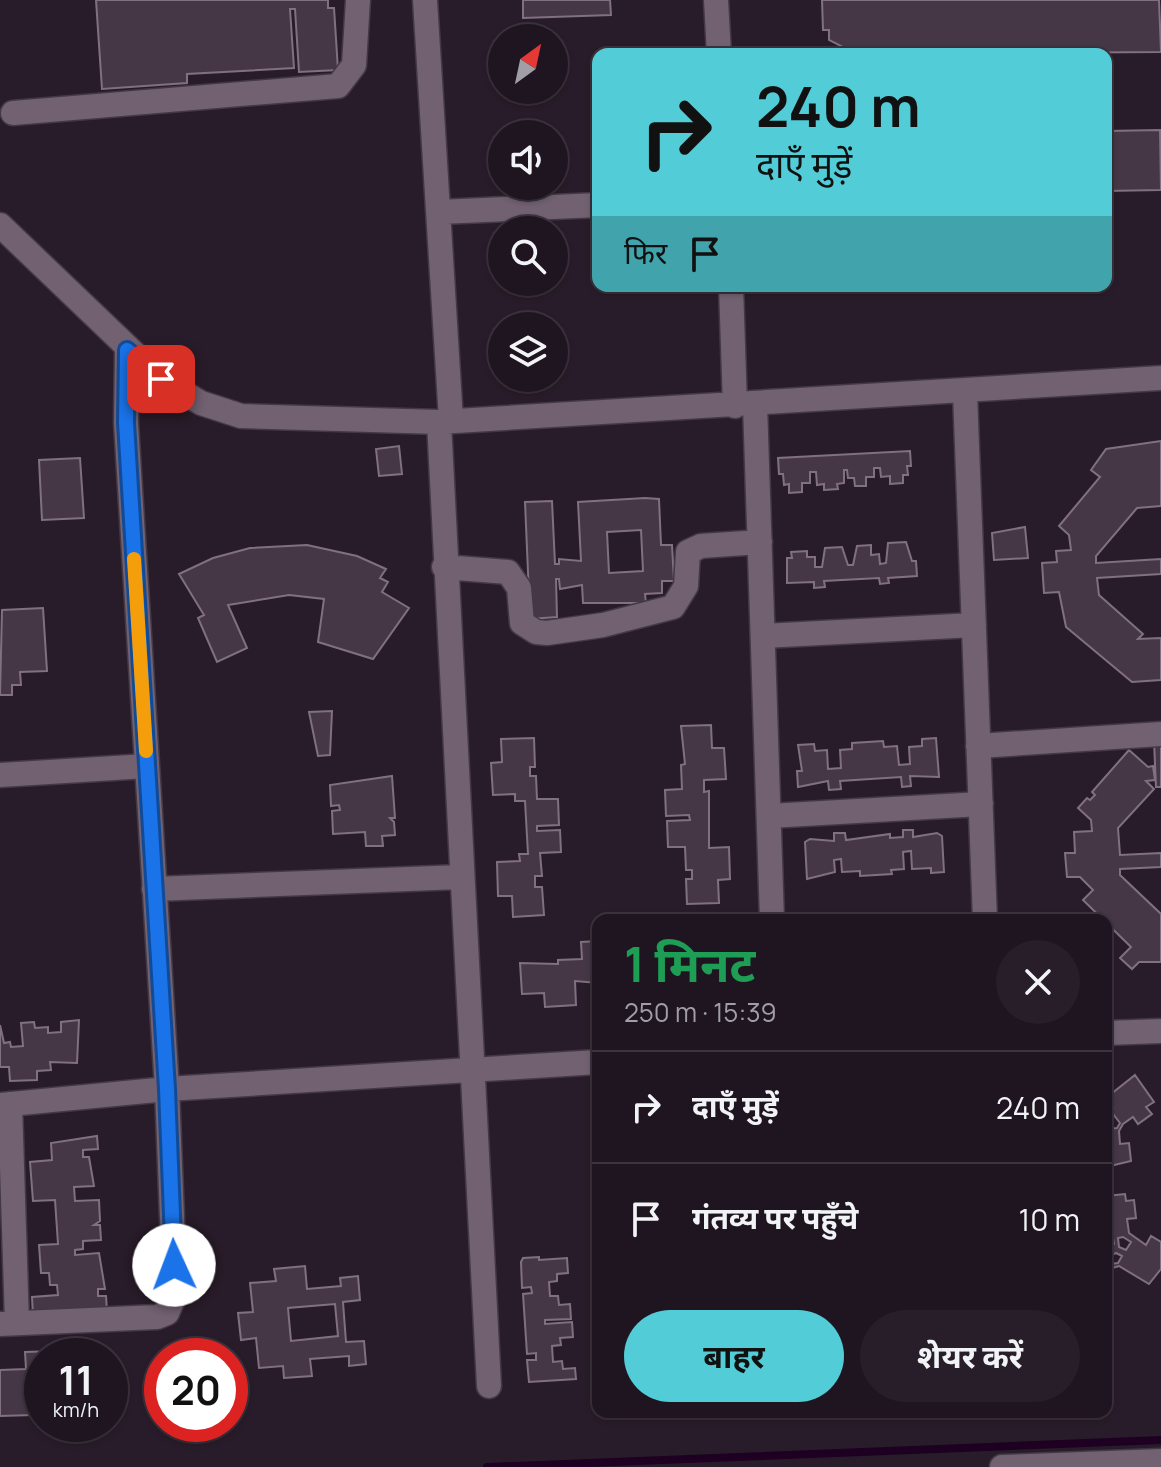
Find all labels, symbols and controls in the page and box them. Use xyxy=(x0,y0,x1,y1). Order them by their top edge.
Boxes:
north arrow xyxy=(488,24,568,104)
map controls xyxy=(488,24,568,392)
text: 240 m xyxy=(756,67,921,144)
icon: right xyxy=(624,80,728,184)
button: sound xyxy=(488,120,568,200)
text: दाएँ मुड़ें xyxy=(756,140,852,189)
button: search xyxy=(488,216,568,296)
text: फिर xyxy=(624,232,667,273)
icon: arrive xyxy=(683,232,727,276)
button: layers xyxy=(488,312,568,392)
pin xyxy=(127,345,195,413)
icon: arrive xyxy=(139,357,183,401)
text: 1 मिनट xyxy=(624,931,755,996)
button: close xyxy=(996,940,1080,1024)
text: 250 m · 15:39 xyxy=(624,994,777,1030)
icon: right xyxy=(624,1085,668,1129)
text: दाएँ मुड़ें xyxy=(692,1085,779,1126)
text: 240 m xyxy=(996,1087,1080,1128)
icon: arrive xyxy=(624,1197,668,1241)
text: गंतव्य पर पहुँचे xyxy=(692,1197,858,1238)
text: 10 m xyxy=(1019,1199,1080,1240)
position arrow xyxy=(132,1223,216,1307)
button: बाहर xyxy=(624,1310,844,1402)
button: शेयर करें xyxy=(860,1310,1080,1402)
speed limit sign: 20 xyxy=(144,1338,248,1442)
text: 11 xyxy=(58,1352,94,1407)
text: km/h xyxy=(53,1396,99,1423)

